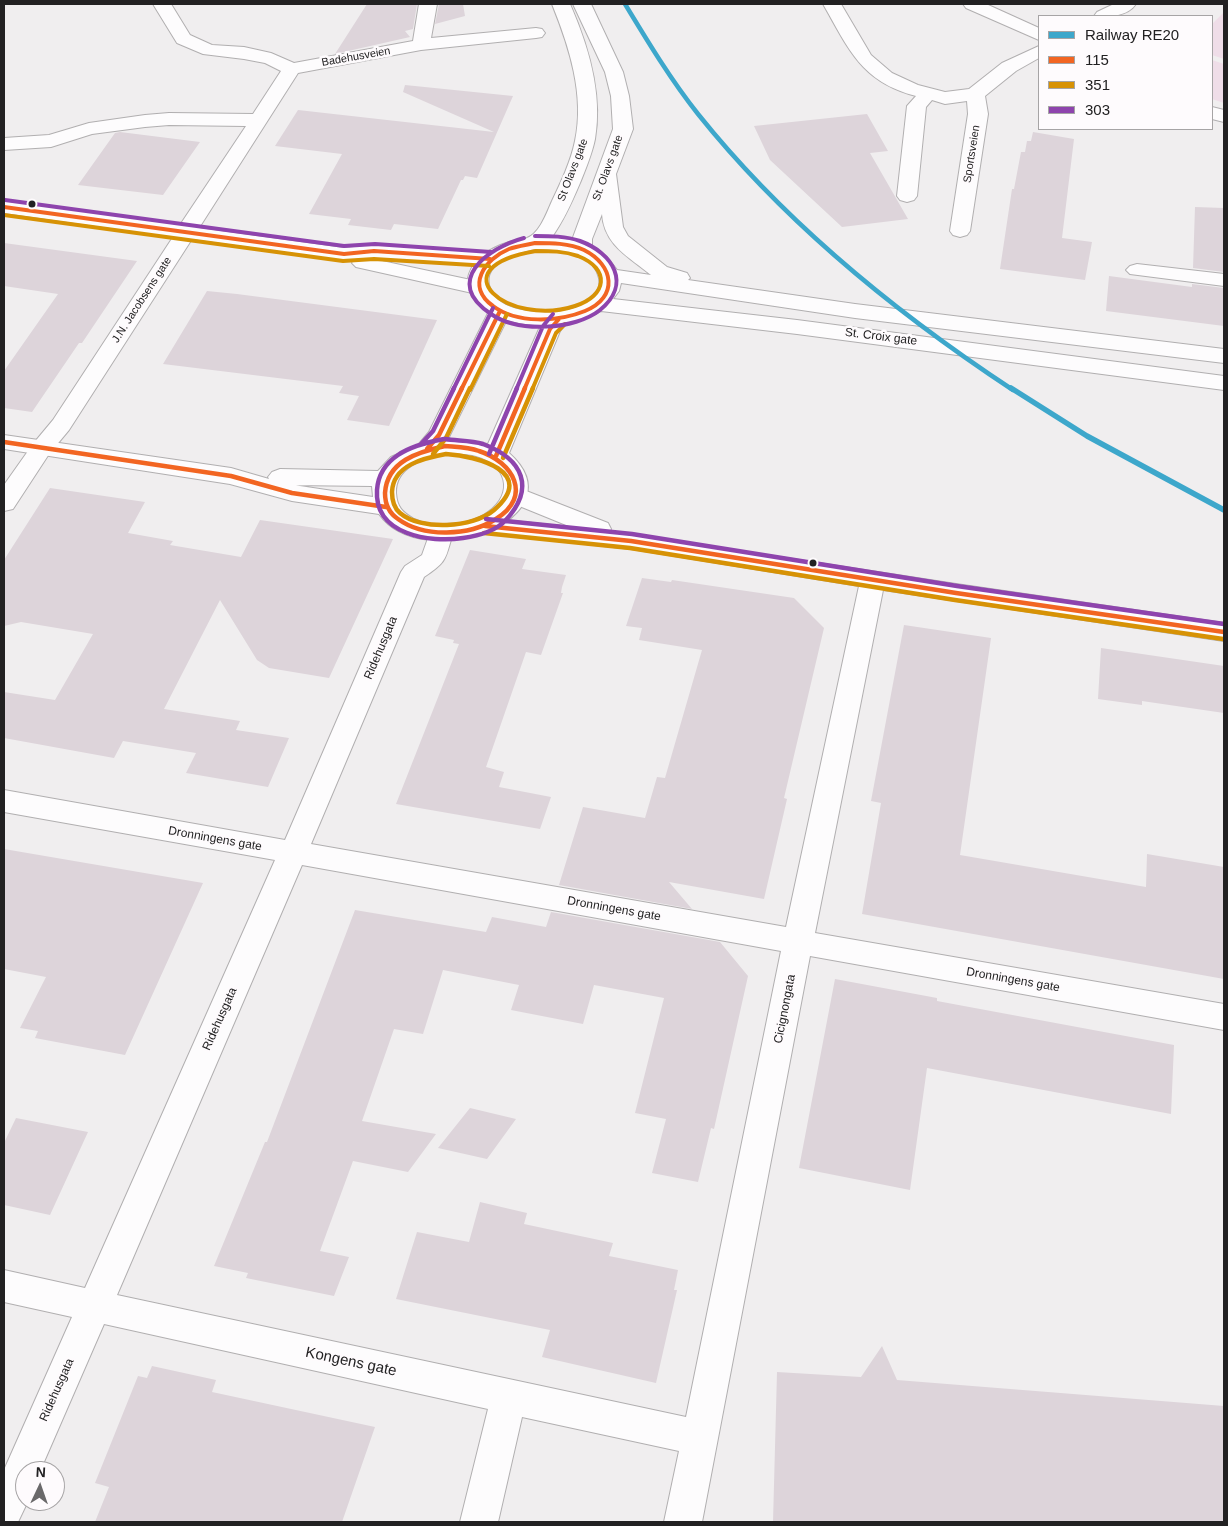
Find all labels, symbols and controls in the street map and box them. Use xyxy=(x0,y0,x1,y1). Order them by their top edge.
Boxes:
legend xyxy=(1038,15,1213,130)
text: Railway RE20 xyxy=(1085,26,1179,43)
street label: Badehusveien xyxy=(321,44,391,70)
text: 115 xyxy=(1085,51,1109,68)
text: 351 xyxy=(1085,76,1110,93)
text: 303 xyxy=(1085,101,1110,118)
street label: Sportsveien xyxy=(961,124,983,184)
street label: St. Olavs gate xyxy=(590,133,626,203)
street label: St Olavs gate xyxy=(555,137,591,203)
unlabelled marker xyxy=(27,199,37,209)
street label: J.N. Jacobsens gate xyxy=(109,255,175,345)
street label: St. Croix gate xyxy=(844,325,918,349)
unlabelled marker xyxy=(808,558,818,568)
street label: Ridehusgata xyxy=(361,614,401,682)
street label: Dronningens gate xyxy=(167,824,263,854)
street label: Dronningens gate xyxy=(566,894,662,924)
street label: Dronningens gate xyxy=(965,965,1061,995)
street label: Cicignongata xyxy=(771,973,799,1045)
street label: Ridehusgata xyxy=(200,985,240,1053)
street label: Kongens gate xyxy=(304,1344,398,1380)
street label: Ridehusgata xyxy=(37,1356,77,1424)
north arrow xyxy=(15,1461,65,1511)
text: N xyxy=(35,1464,46,1480)

